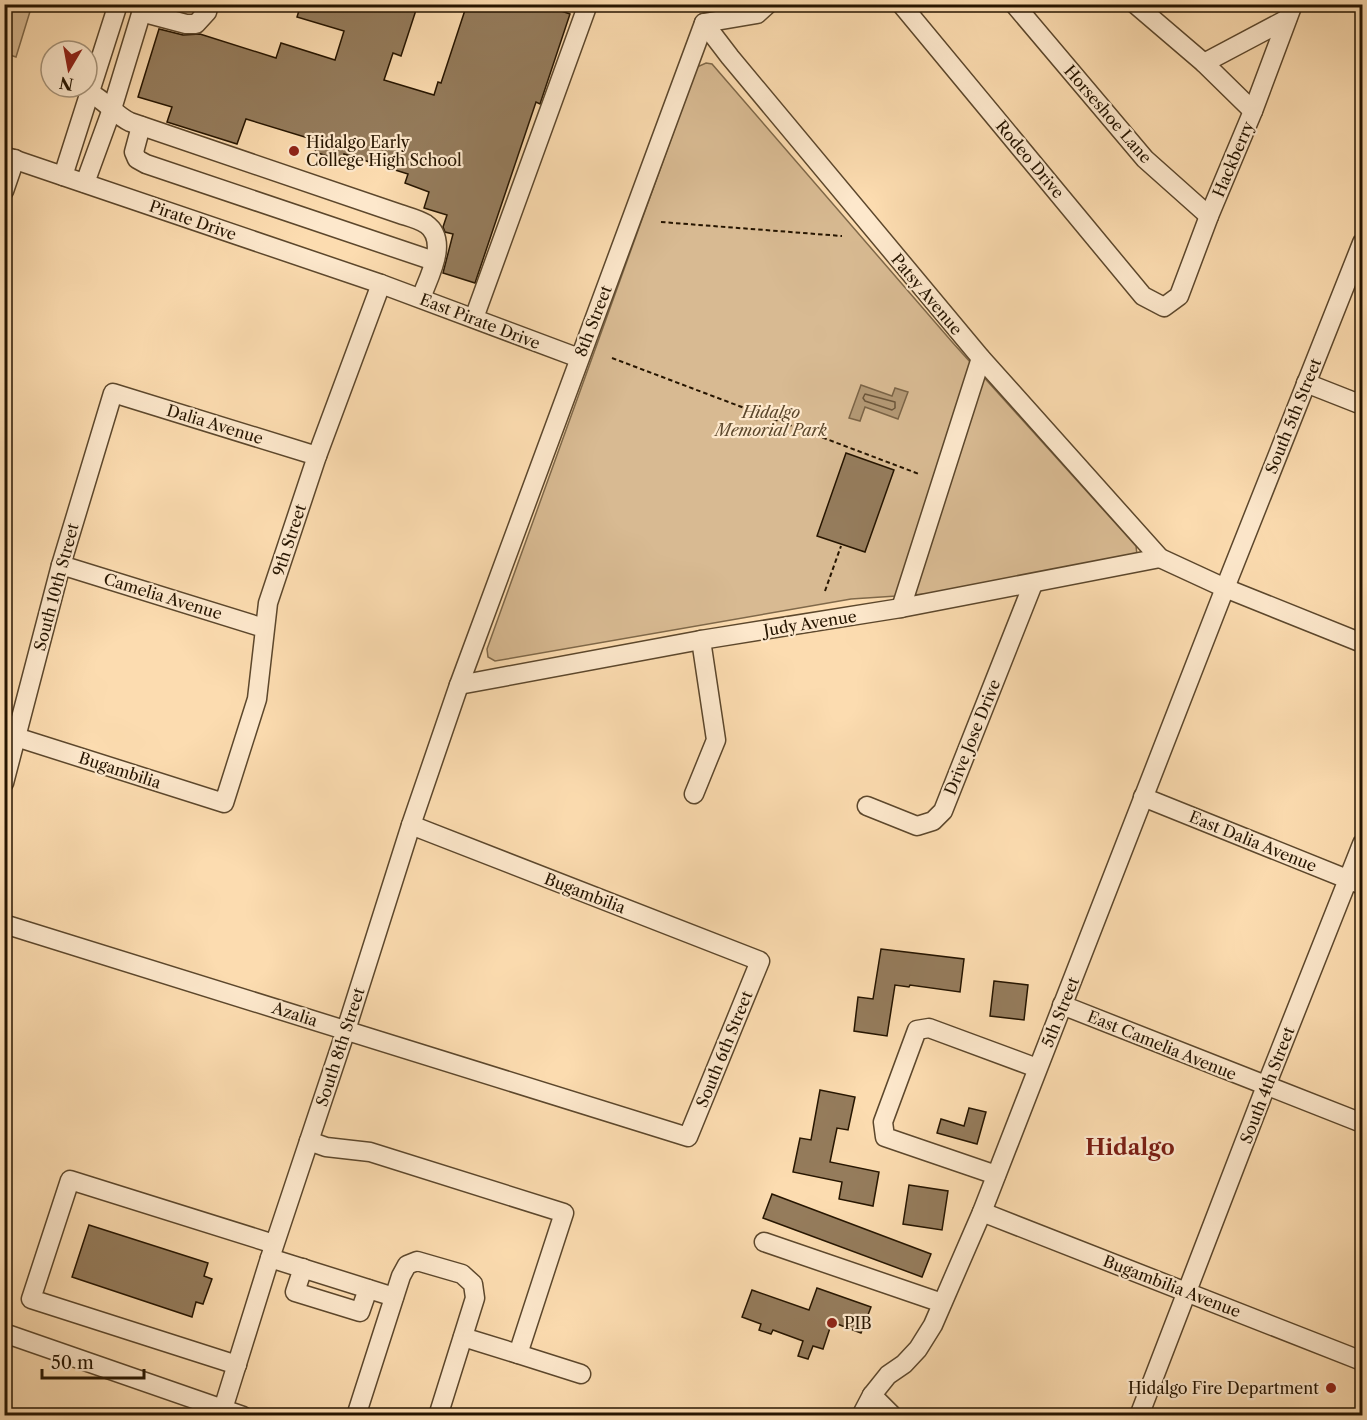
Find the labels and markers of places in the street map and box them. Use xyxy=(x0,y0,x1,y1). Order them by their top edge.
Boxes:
place label: Hidalgo Early College High School xyxy=(306,132,462,170)
marker: Hidalgo Early College High School xyxy=(287,144,301,158)
place label: PIB xyxy=(844,1313,872,1333)
marker: PIB xyxy=(825,1316,839,1330)
place label: Hidalgo Fire Department xyxy=(1128,1378,1319,1398)
marker: Hidalgo Fire Department xyxy=(1324,1381,1338,1395)

